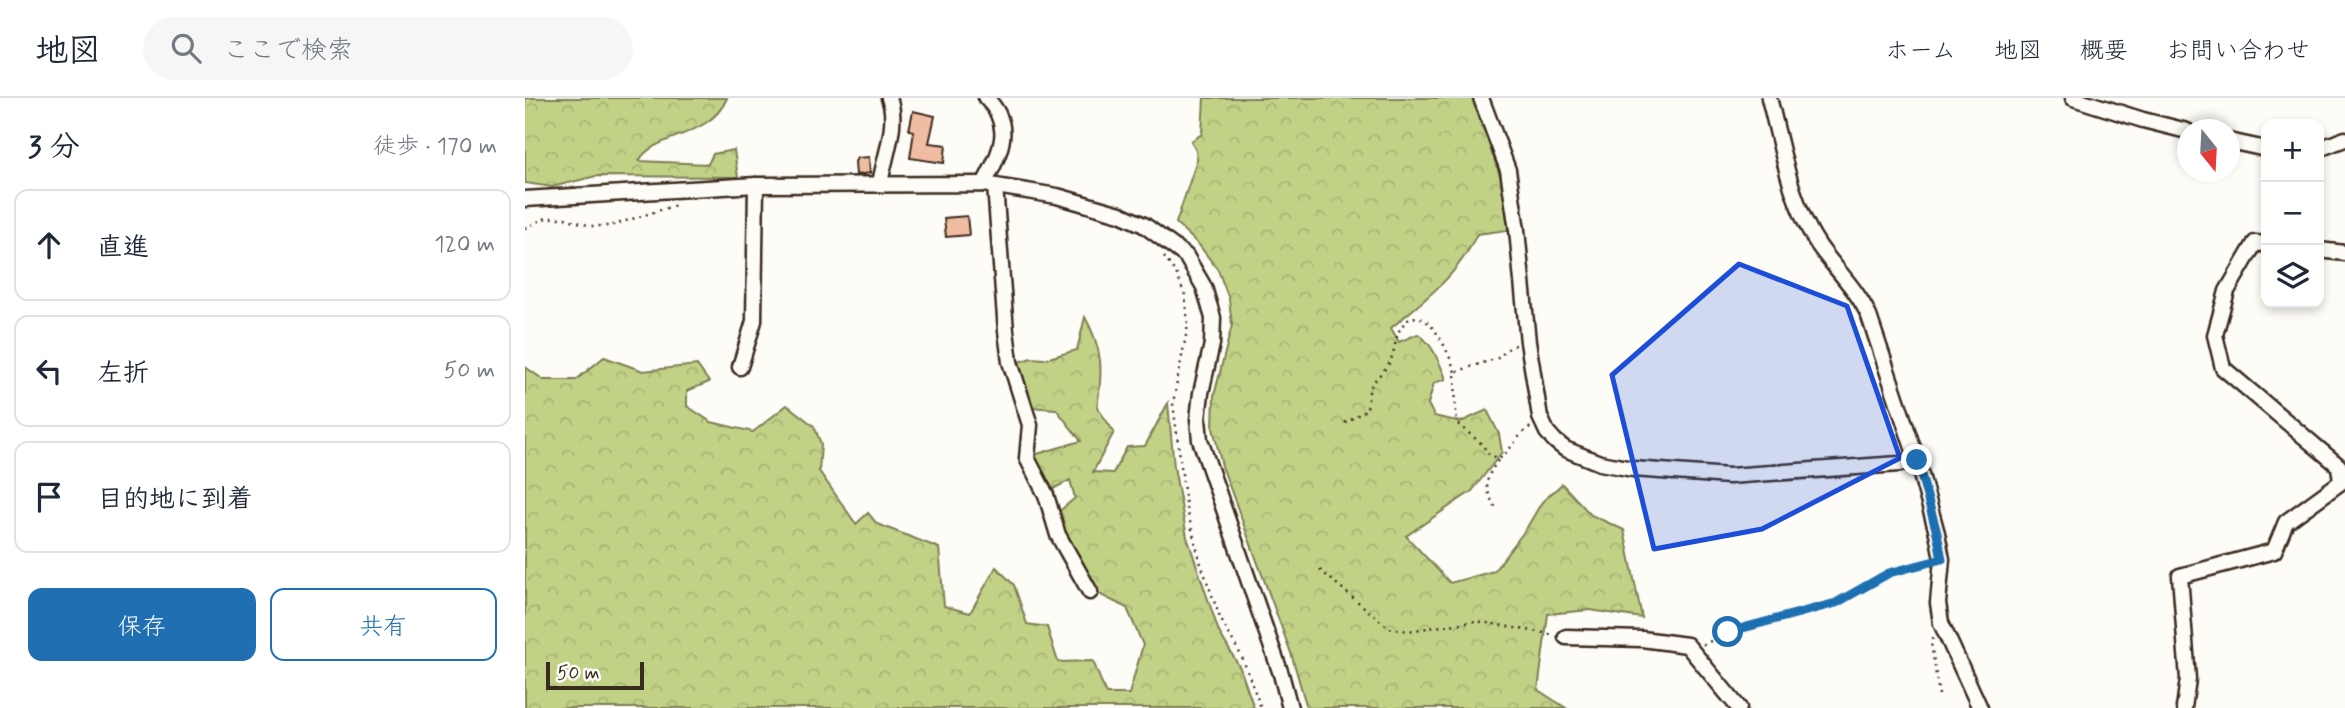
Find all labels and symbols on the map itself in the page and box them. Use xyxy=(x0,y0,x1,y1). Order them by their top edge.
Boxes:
north arrow xyxy=(2177,119,2240,182)
route end xyxy=(1901,444,1932,475)
route start xyxy=(1712,616,1743,647)
scale bar xyxy=(546,659,644,691)

